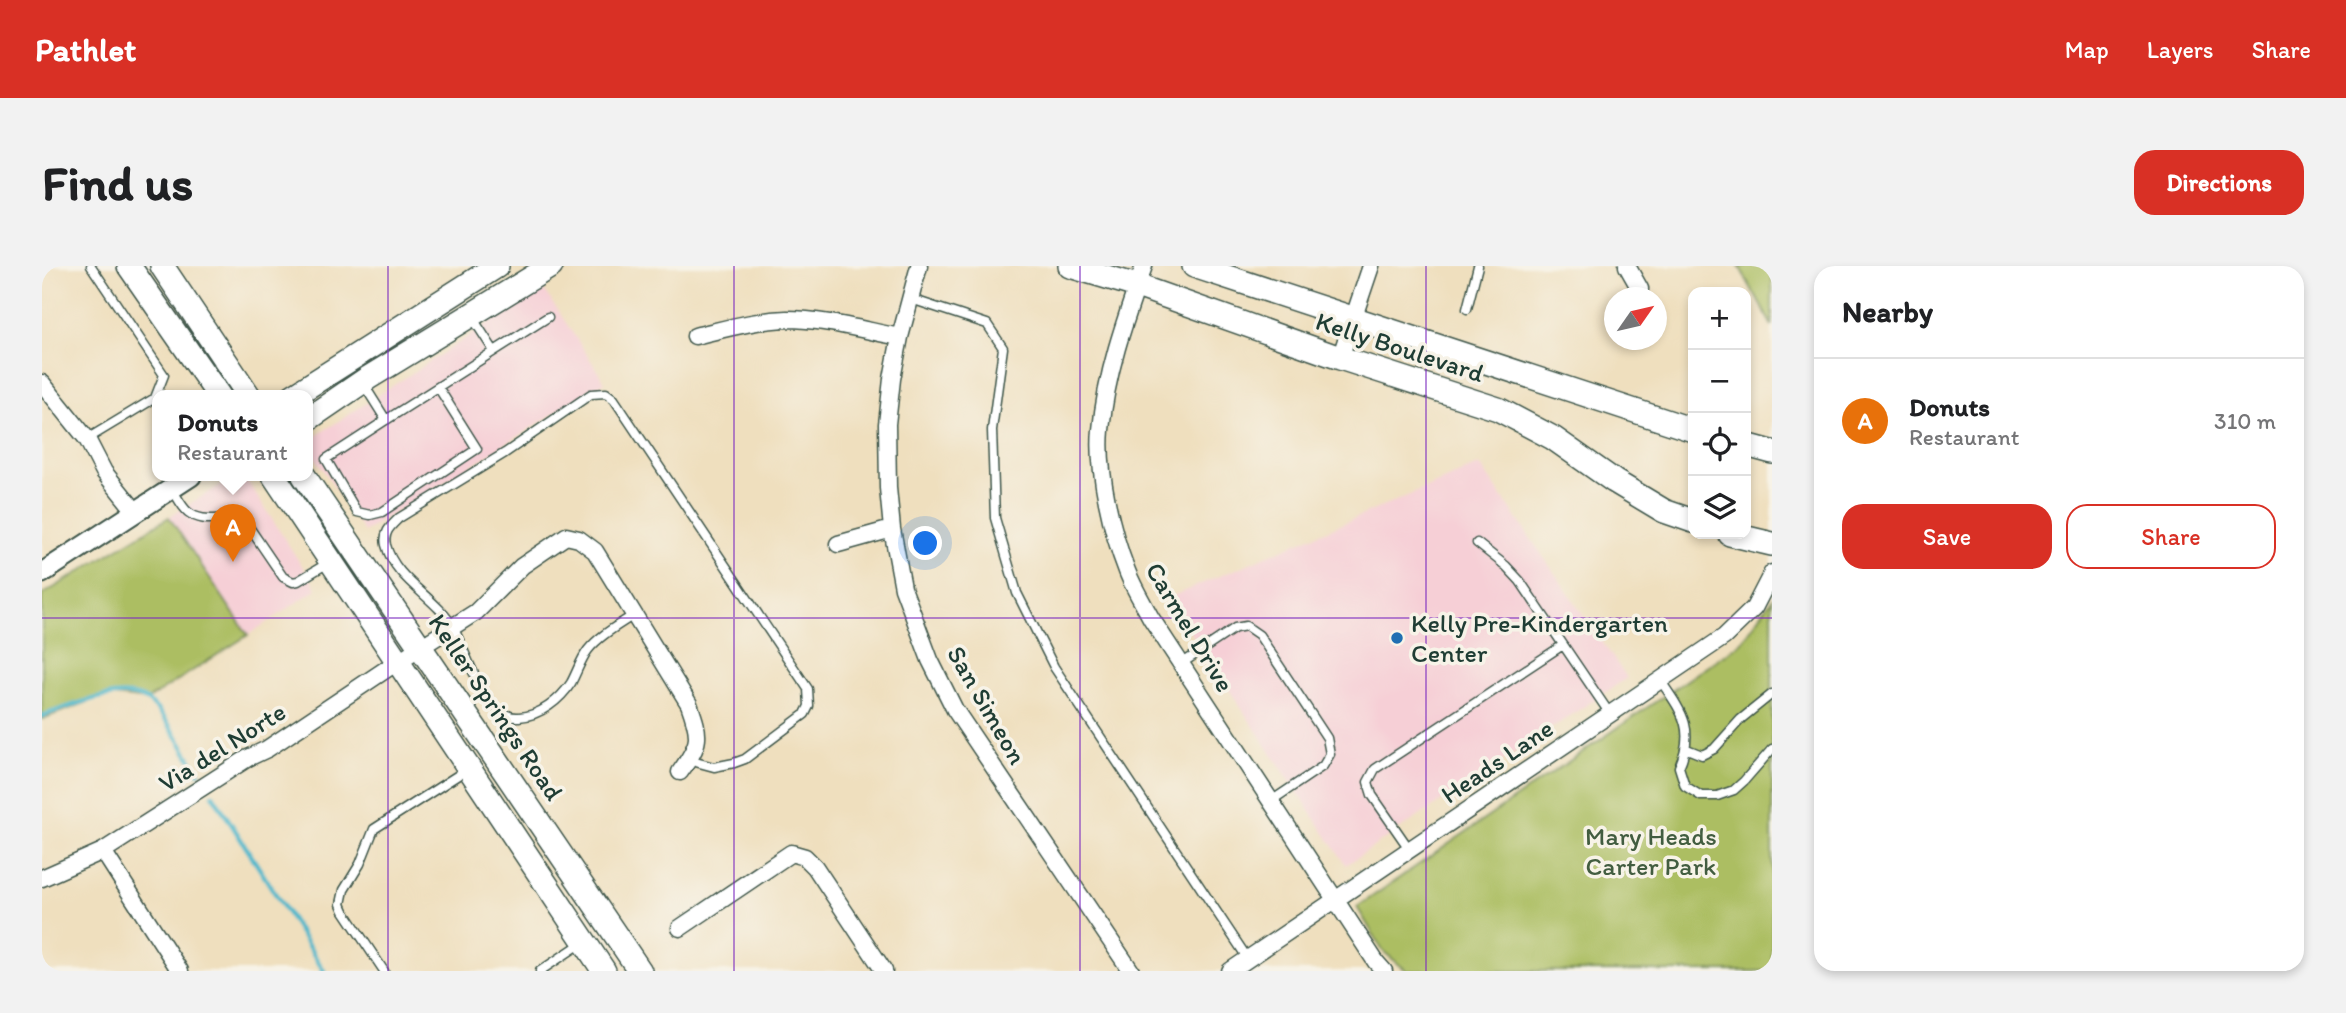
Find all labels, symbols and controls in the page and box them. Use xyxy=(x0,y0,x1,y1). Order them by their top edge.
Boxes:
text: Pathlet xyxy=(35,30,137,69)
text: Map xyxy=(2065,35,2109,64)
text: Layers xyxy=(2147,35,2214,64)
text: Share xyxy=(2252,35,2311,64)
button: Directions xyxy=(2134,150,2304,215)
text: Find us xyxy=(42,153,193,212)
north arrow xyxy=(1604,287,1667,350)
map controls xyxy=(1688,287,1751,539)
button: + xyxy=(1688,287,1751,350)
text: Nearby xyxy=(1842,293,1933,330)
street label: Kelly Boulevard xyxy=(1312,305,1489,389)
button: − xyxy=(1688,350,1751,413)
popup xyxy=(152,390,313,481)
text: Donuts xyxy=(1909,391,1990,423)
text: Donuts xyxy=(177,406,258,438)
text: A xyxy=(1858,407,1872,435)
text: 310 m xyxy=(2214,407,2276,435)
button: locate xyxy=(1688,413,1751,476)
text: Restaurant xyxy=(1909,423,2019,451)
text: Restaurant xyxy=(177,438,288,466)
button: layers xyxy=(1688,476,1751,539)
pin: A xyxy=(210,504,256,562)
button: Save xyxy=(1842,504,2052,569)
button: Share xyxy=(2066,504,2276,569)
your location xyxy=(908,526,942,560)
street label: Carmel Drive xyxy=(1139,556,1241,698)
place label: Kelly Pre-Kindergarten Center xyxy=(1411,607,1668,669)
street label: Keller Springs Road xyxy=(422,608,570,806)
marker: Kelly Pre-Kindergarten Center xyxy=(1389,630,1405,646)
street label: San Simeon xyxy=(940,640,1034,770)
street label: Via del Norte xyxy=(152,695,292,799)
street label: Heads Lane xyxy=(1435,712,1559,810)
park label: Mary Heads Carter Park xyxy=(1585,820,1717,882)

